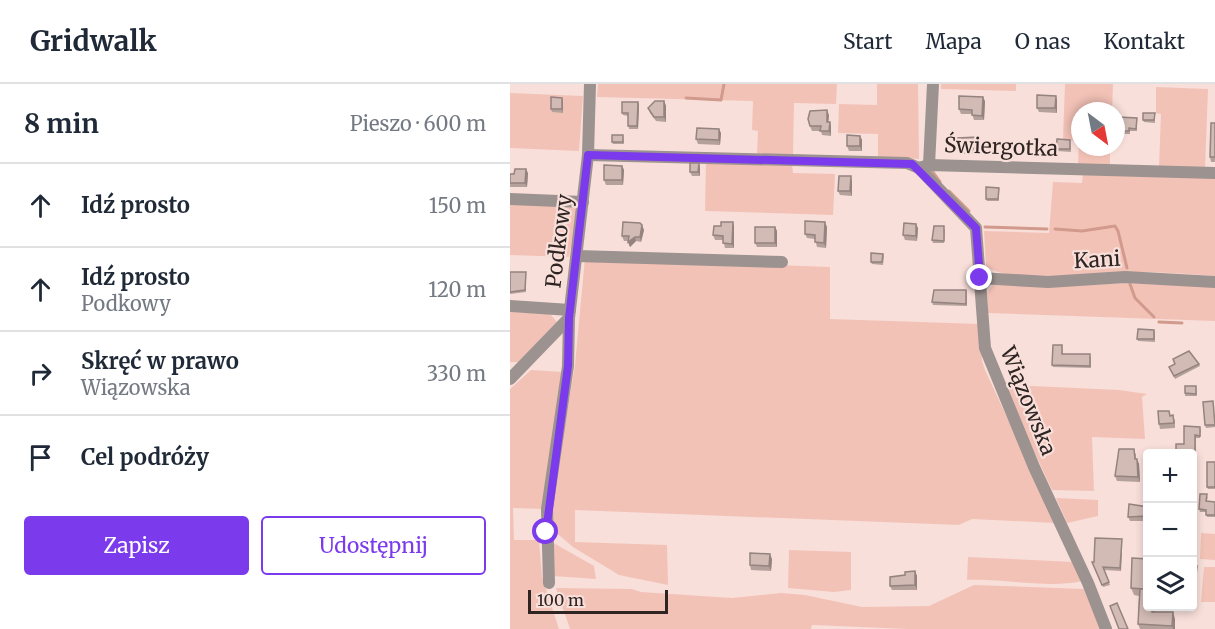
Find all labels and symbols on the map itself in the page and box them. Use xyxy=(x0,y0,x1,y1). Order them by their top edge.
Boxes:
north arrow xyxy=(1071,102,1125,156)
street label: Świergotka xyxy=(944,131,1059,162)
street label: Podkowy xyxy=(539,192,578,289)
street label: Kani xyxy=(1073,245,1121,274)
route end xyxy=(966,264,992,290)
street label: Wiązowska xyxy=(994,342,1062,459)
route start xyxy=(532,518,558,544)
scale bar xyxy=(528,587,668,614)

